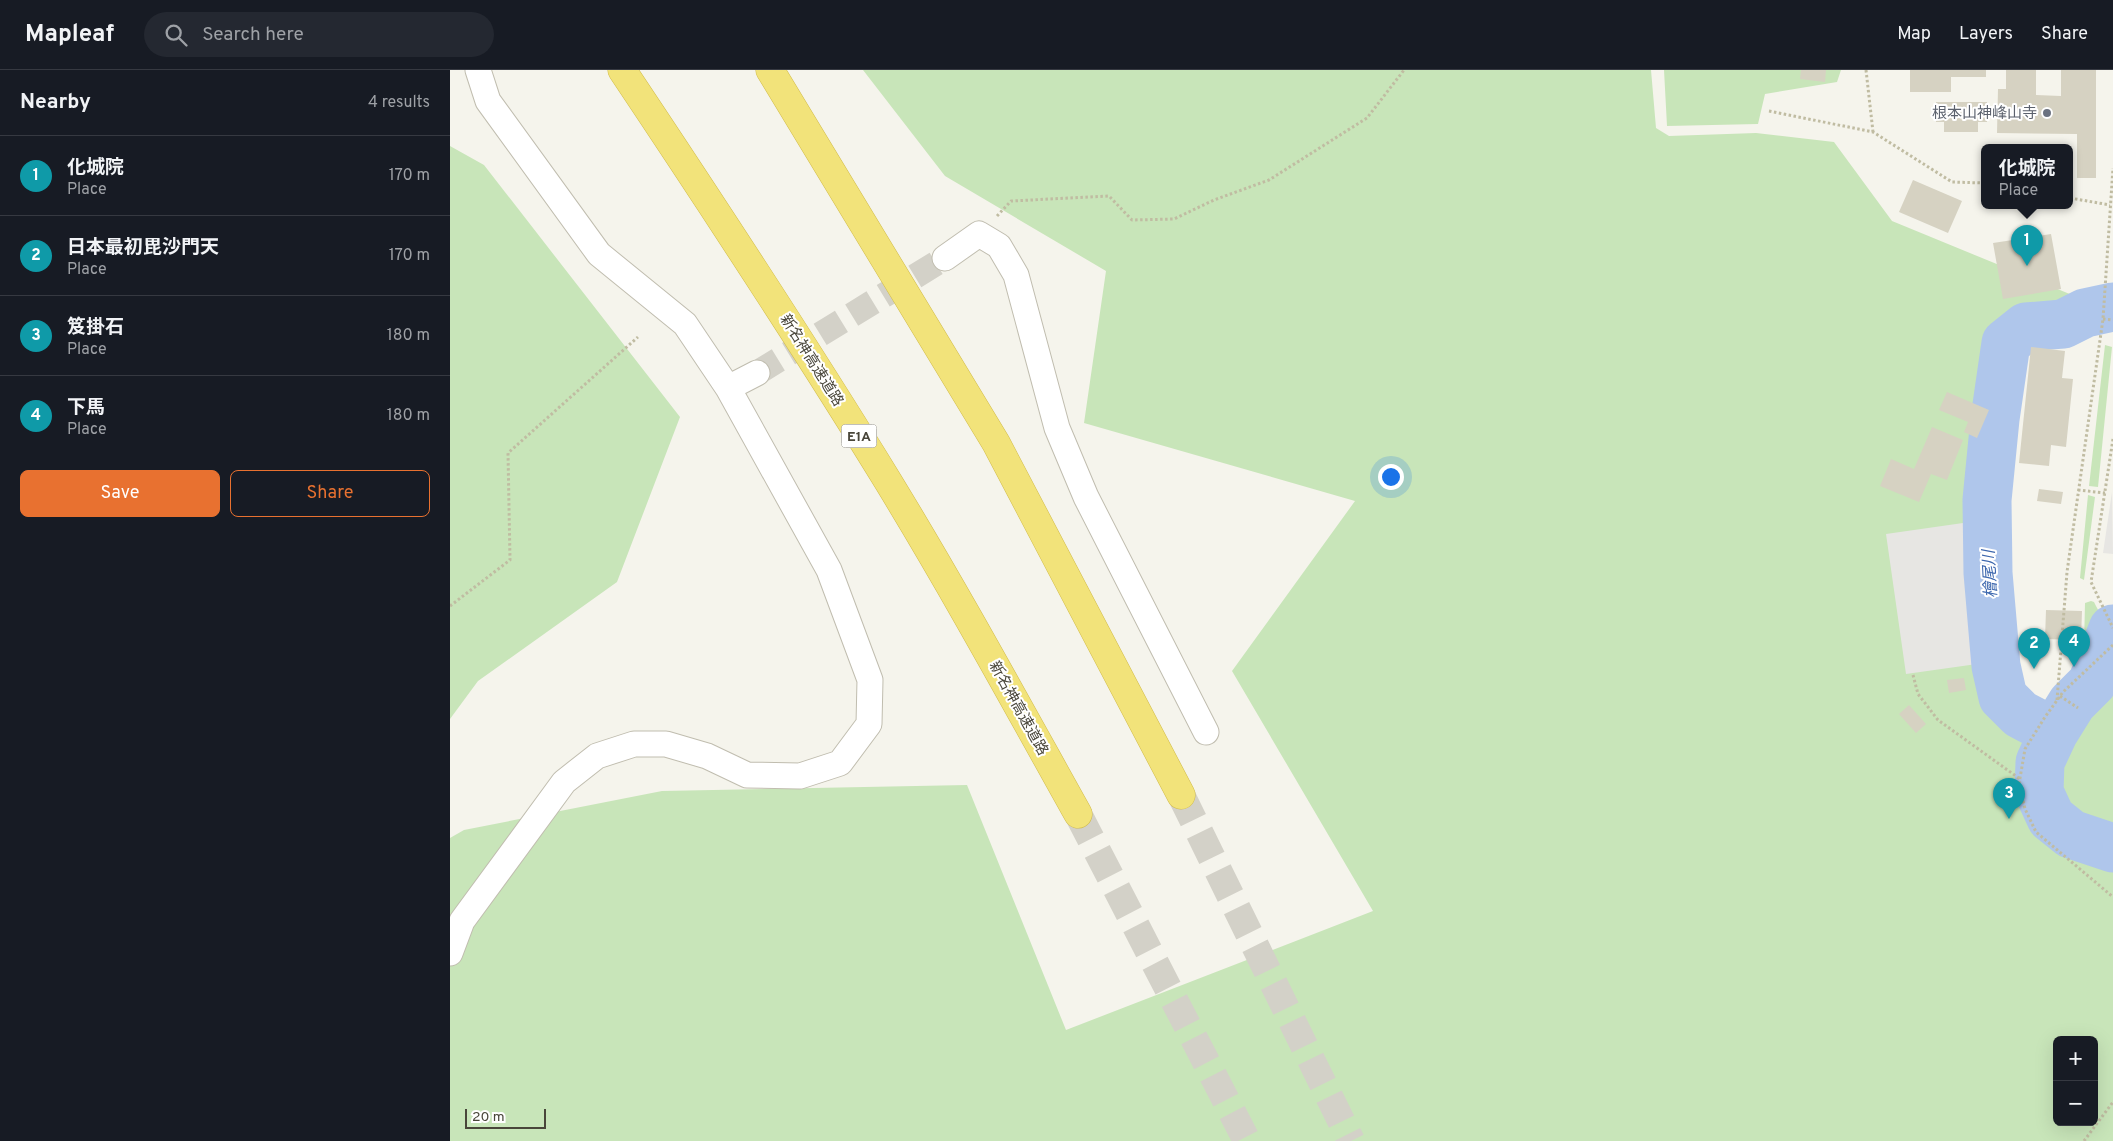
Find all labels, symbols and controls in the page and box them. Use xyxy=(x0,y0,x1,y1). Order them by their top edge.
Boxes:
search box xyxy=(144,12,494,57)
text: Mapleaf xyxy=(25,20,114,50)
icon: search xyxy=(162,21,190,49)
text: Search here xyxy=(202,23,304,47)
text: Map xyxy=(1897,23,1931,46)
text: Layers xyxy=(1959,23,2013,46)
text: Share xyxy=(2041,23,2088,46)
text: Nearby xyxy=(20,89,91,116)
text: 4 results xyxy=(368,93,430,113)
place label: 根本山神峰山寺 xyxy=(1932,104,2037,124)
marker: 根本山神峰山寺 xyxy=(2041,107,2053,119)
popup xyxy=(1981,144,2073,209)
text: 化城院 xyxy=(67,156,124,180)
text: 化城院 xyxy=(1998,157,2056,181)
text: 1 xyxy=(33,166,39,186)
text: 170 m xyxy=(389,166,430,186)
text: Place xyxy=(67,180,107,200)
text: Place xyxy=(1998,181,2038,201)
pin: 1 xyxy=(2011,225,2043,266)
text: 日本最初毘沙門天 xyxy=(67,236,219,260)
text: 2 xyxy=(31,246,41,266)
text: 170 m xyxy=(389,246,430,266)
text: Place xyxy=(67,260,107,280)
street label: 新名神高速道路 xyxy=(775,311,847,410)
text: 笈掛石 xyxy=(67,316,124,340)
text: 3 xyxy=(31,326,41,346)
text: 180 m xyxy=(387,326,430,346)
text: Place xyxy=(67,340,107,360)
text: 下馬 xyxy=(67,396,105,420)
text: 4 xyxy=(31,406,41,426)
text: 180 m xyxy=(387,406,430,426)
text: Place xyxy=(67,420,107,440)
road number: E1A xyxy=(842,424,876,448)
your location xyxy=(1378,464,1404,490)
button: Save xyxy=(20,470,220,517)
button: Share xyxy=(230,470,430,517)
water label: 檜尾川 xyxy=(1980,547,2002,598)
pin: 4 xyxy=(2058,626,2090,667)
pin: 2 xyxy=(2018,628,2050,669)
street label: 新名神高速道路 xyxy=(984,658,1051,759)
pin: 3 xyxy=(1993,778,2025,819)
map controls xyxy=(2053,1036,2098,1126)
button: + xyxy=(2053,1036,2098,1081)
button: − xyxy=(2053,1081,2098,1126)
scale bar xyxy=(465,1106,546,1129)
text: 20 m xyxy=(472,1109,505,1126)

